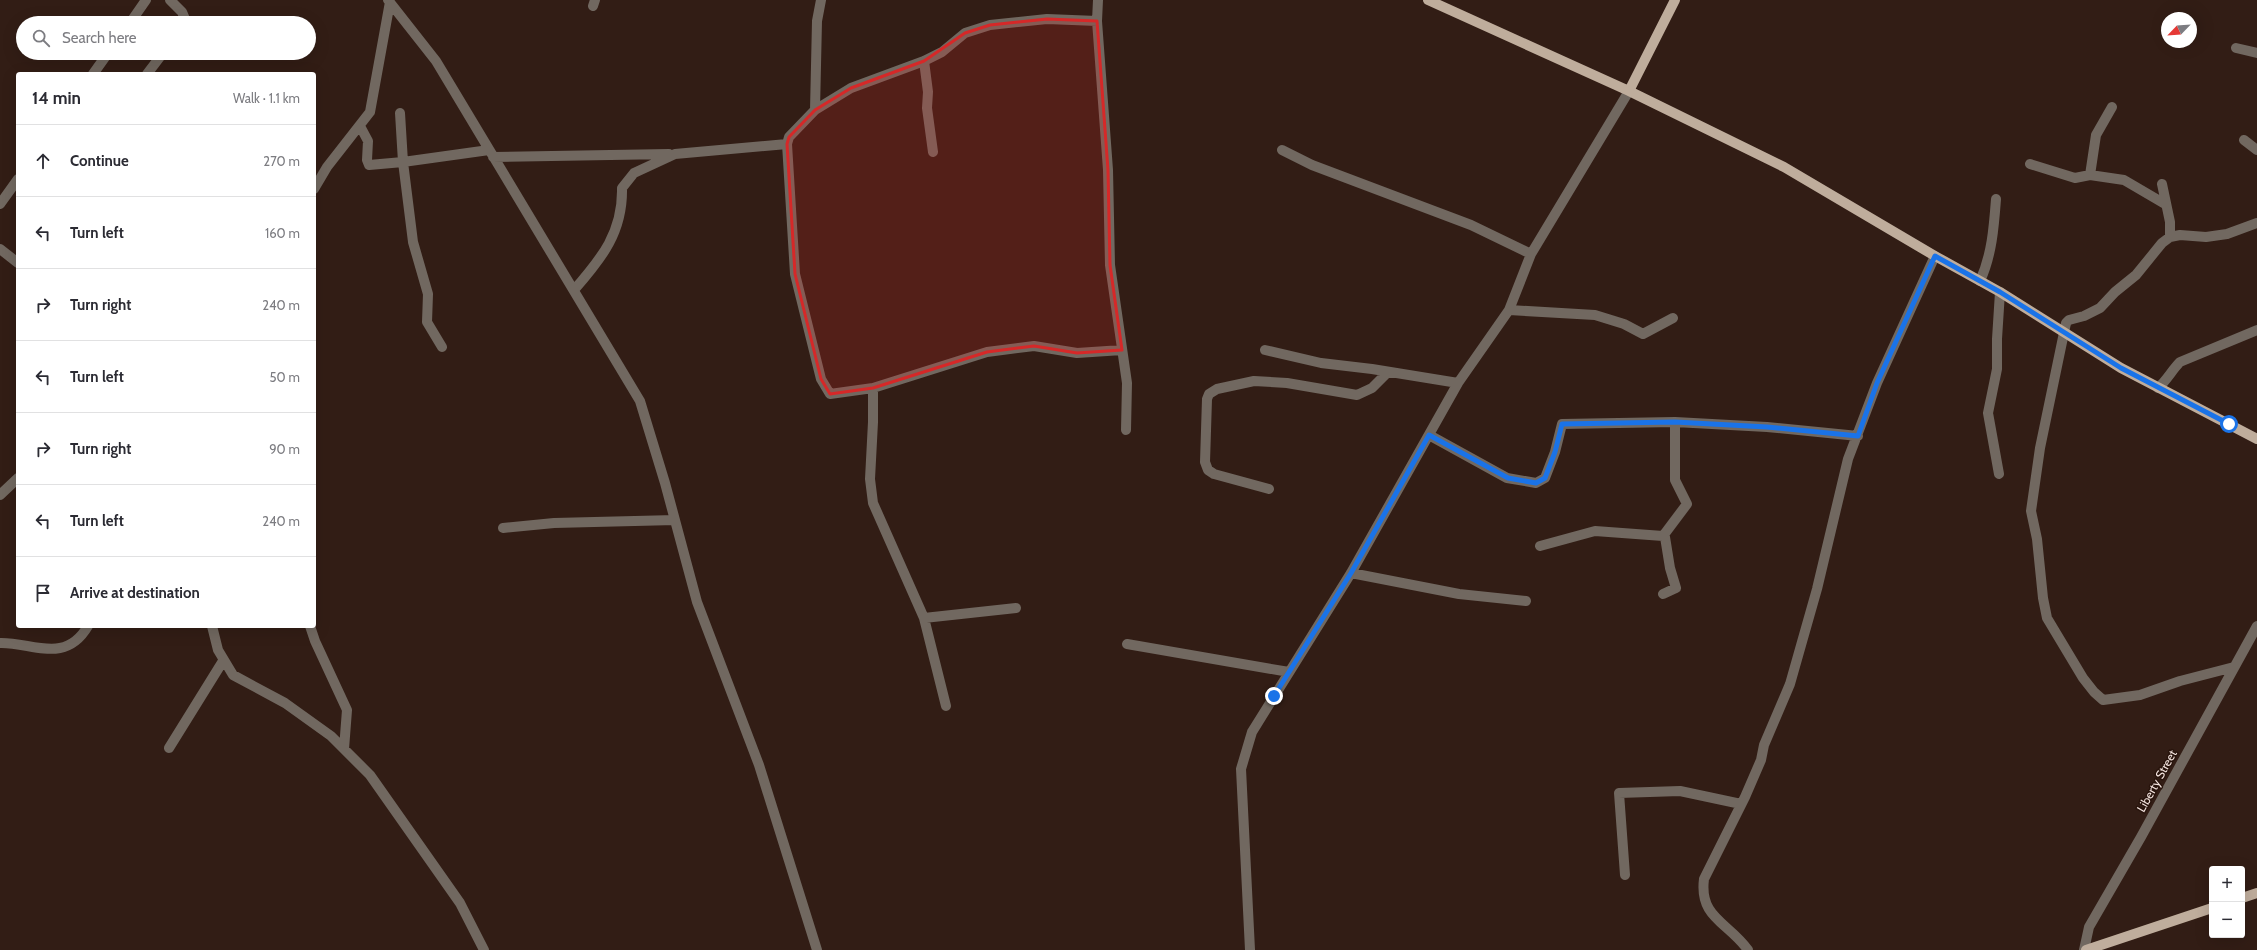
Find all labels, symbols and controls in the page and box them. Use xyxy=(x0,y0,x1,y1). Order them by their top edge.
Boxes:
north arrow xyxy=(2161,12,2197,48)
search box xyxy=(16,16,316,60)
icon: search xyxy=(30,27,52,49)
text: Search here xyxy=(62,29,137,47)
text: 14 min xyxy=(32,88,81,108)
text: Walk · 1.1 km xyxy=(233,90,300,106)
icon: ahead xyxy=(32,150,54,172)
text: Continue xyxy=(70,152,129,170)
text: 270 m xyxy=(263,153,300,169)
icon: left xyxy=(32,222,54,244)
text: Turn left xyxy=(70,224,124,242)
text: 160 m xyxy=(265,225,300,241)
icon: right xyxy=(32,294,54,316)
text: Turn right xyxy=(70,296,131,314)
text: 240 m xyxy=(262,297,300,313)
icon: left xyxy=(32,366,54,388)
text: Turn left xyxy=(70,368,124,386)
text: 50 m xyxy=(270,369,300,385)
route start xyxy=(2220,415,2238,433)
icon: right xyxy=(32,438,54,460)
text: Turn right xyxy=(70,440,131,458)
text: 90 m xyxy=(269,441,300,457)
icon: left xyxy=(32,510,54,532)
text: Turn left xyxy=(70,512,124,530)
text: 240 m xyxy=(262,513,300,529)
icon: arrive xyxy=(32,582,54,604)
text: Arrive at destination xyxy=(70,584,200,602)
route end xyxy=(1265,687,1283,705)
street label: Liberty Street xyxy=(2133,747,2180,814)
map controls xyxy=(2209,866,2245,938)
button: + xyxy=(2209,866,2245,902)
button: − xyxy=(2209,902,2245,938)

